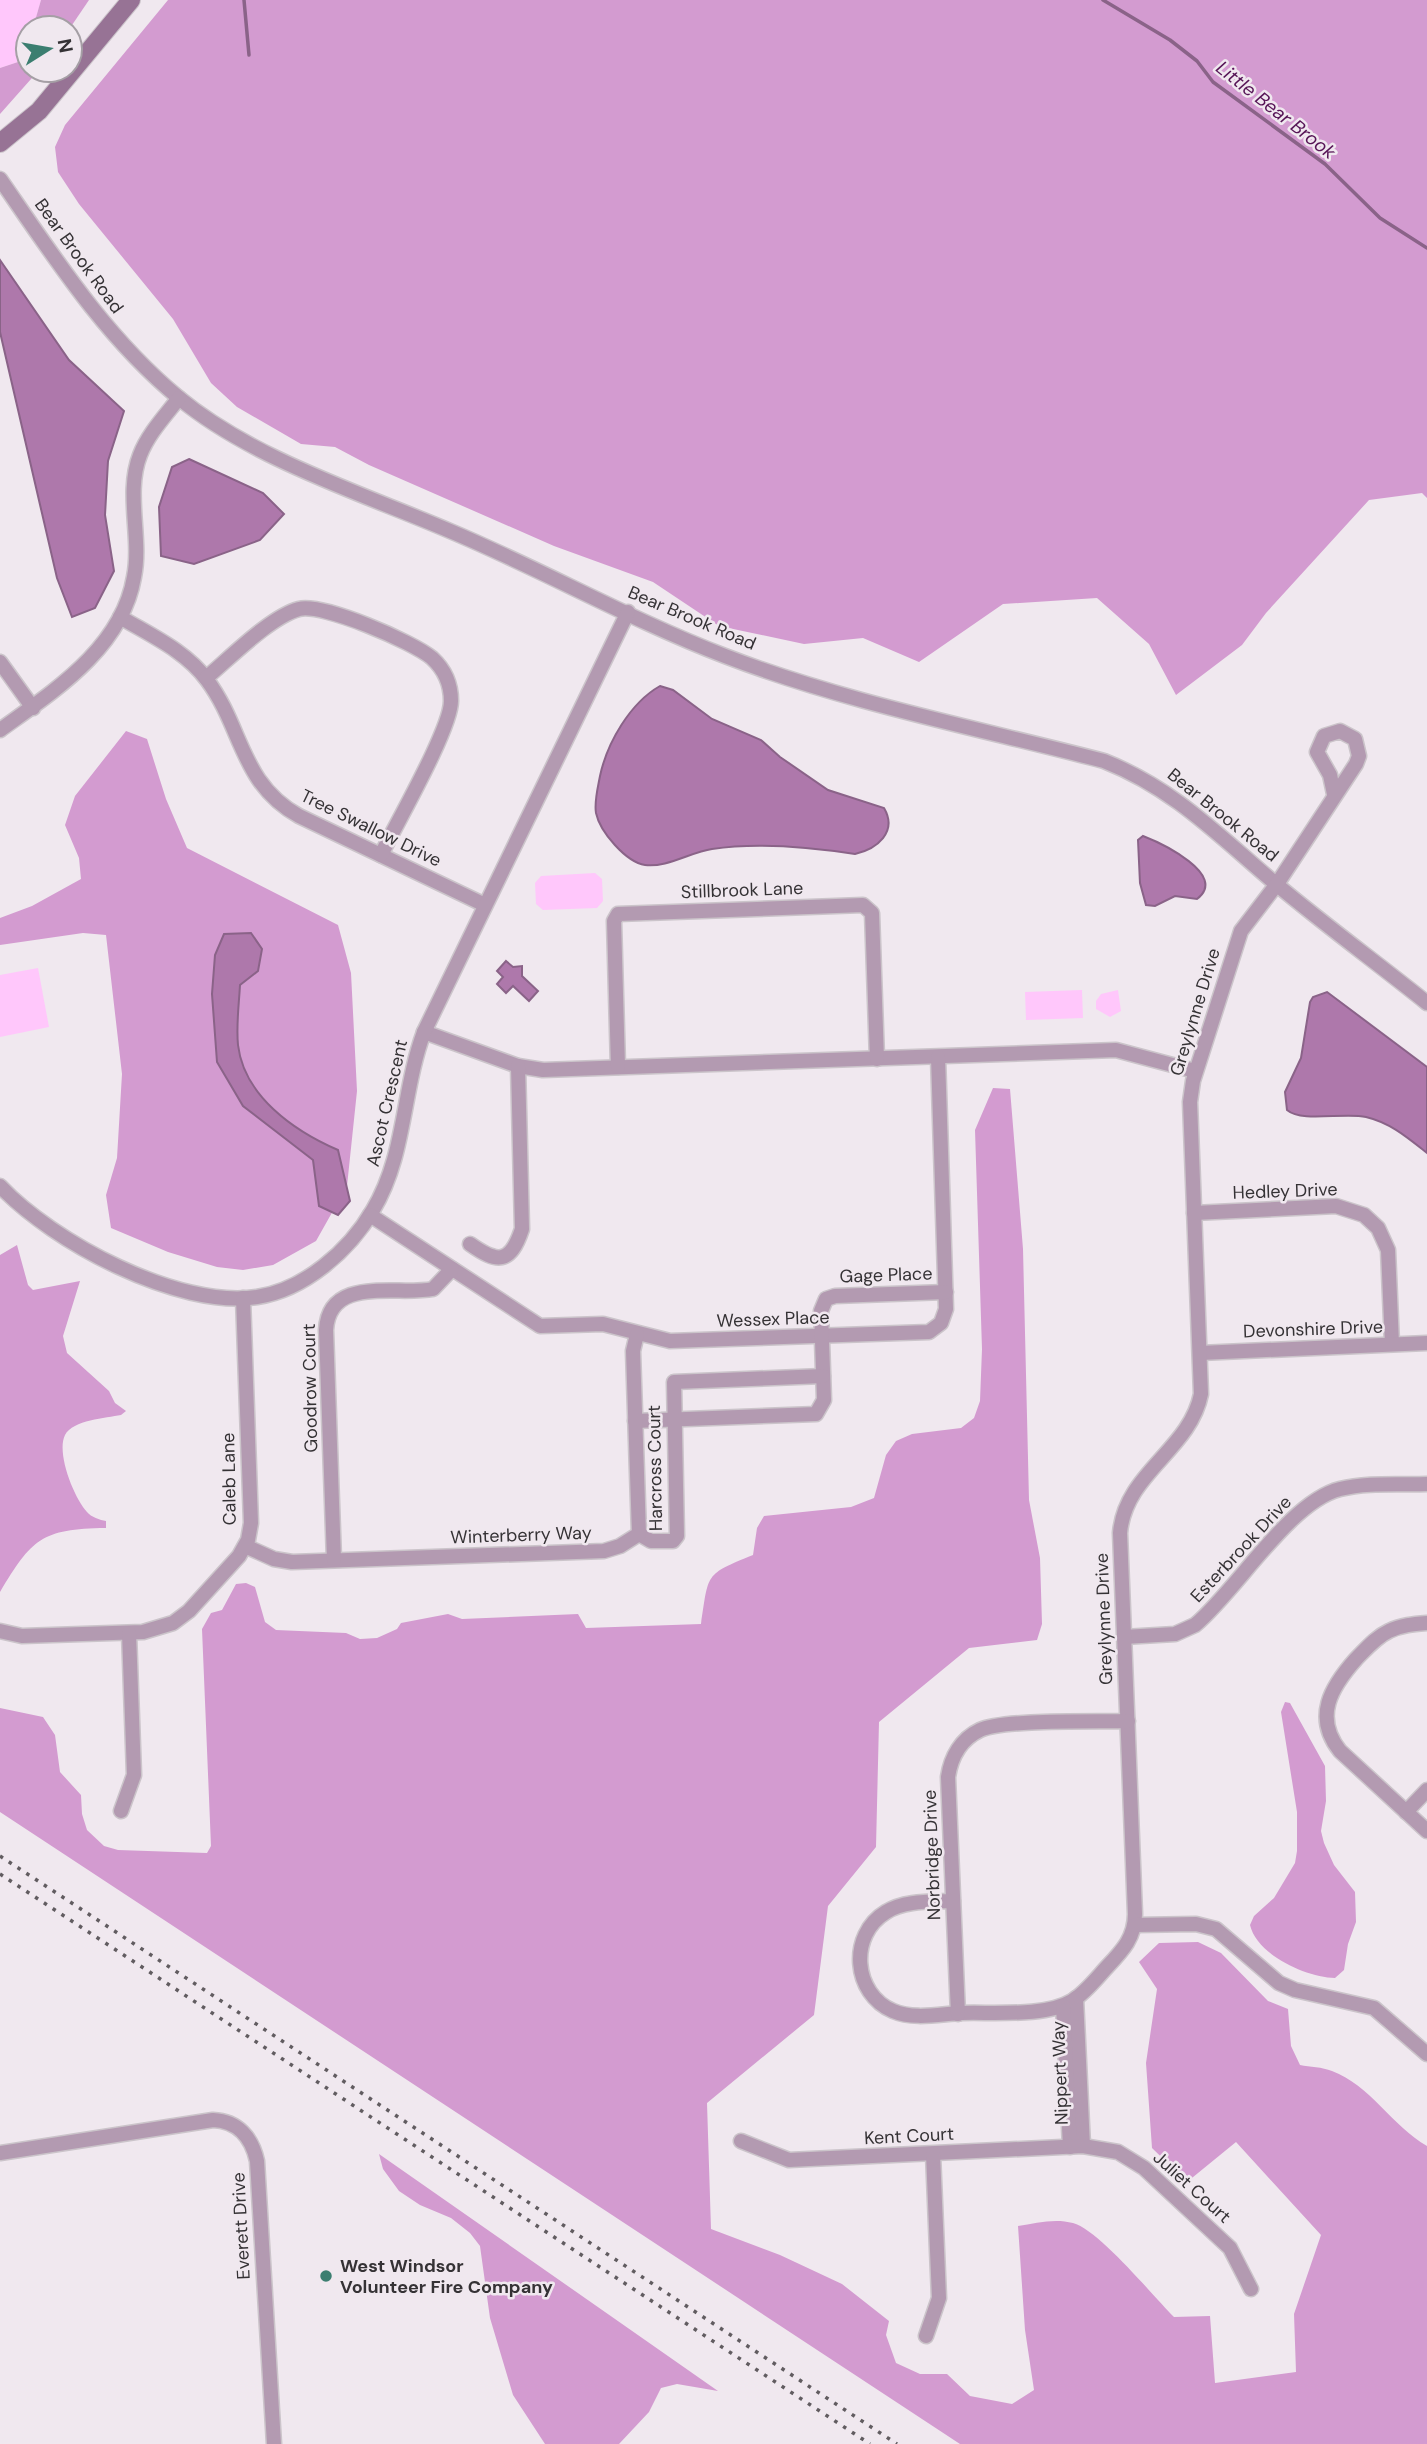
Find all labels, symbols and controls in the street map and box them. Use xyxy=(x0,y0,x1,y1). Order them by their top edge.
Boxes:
north arrow xyxy=(14,14,84,84)
text: N xyxy=(52,37,79,55)
water label: Little Bear Brook xyxy=(1211,55,1341,165)
street label: Bear Brook Road xyxy=(29,194,129,318)
street label: Bear Brook Road xyxy=(624,580,760,656)
street label: Bear Brook Road xyxy=(1162,763,1284,867)
street label: Tree Swallow Drive xyxy=(297,784,445,872)
street label: Stillbrook Lane xyxy=(680,876,804,904)
street label: Greylynne Drive xyxy=(1164,945,1226,1079)
street label: Ascot Crescent xyxy=(361,1037,413,1169)
street label: Hedley Drive xyxy=(1232,1177,1338,1205)
street label: Gage Place xyxy=(839,1261,933,1289)
street label: Wessex Place xyxy=(716,1305,830,1333)
street label: Devonshire Drive xyxy=(1243,1315,1383,1343)
street label: Goodrow Court xyxy=(297,1323,323,1453)
street label: Harcross Court xyxy=(642,1405,668,1531)
street label: Caleb Lane xyxy=(216,1432,242,1526)
street label: Esterbrook Drive xyxy=(1185,1490,1297,1608)
street label: Winterberry Way xyxy=(450,1521,592,1549)
street label: Greylynne Drive xyxy=(1090,1553,1118,1685)
street label: Norbridge Drive xyxy=(918,1789,946,1921)
street label: Nippert Way xyxy=(1046,2021,1074,2125)
street label: Kent Court xyxy=(863,2122,955,2150)
street label: Juliet Court xyxy=(1148,2146,1236,2228)
street label: Everett Drive xyxy=(226,2172,256,2280)
place label: West Windsor Volunteer Fire Company xyxy=(340,2254,553,2299)
marker: West Windsor Volunteer Fire Company xyxy=(318,2268,334,2284)

